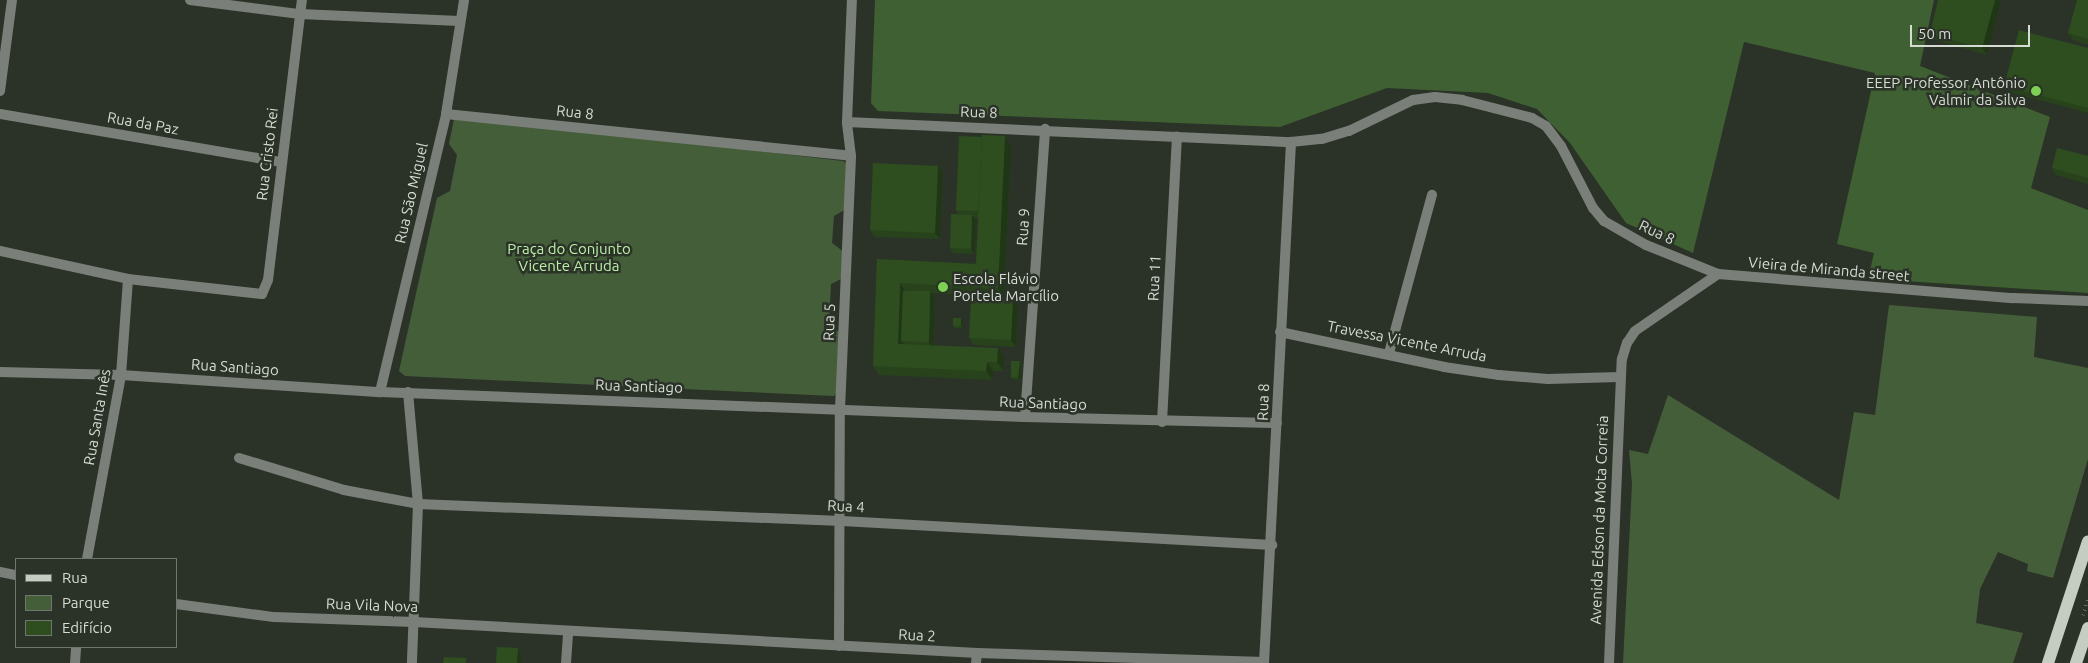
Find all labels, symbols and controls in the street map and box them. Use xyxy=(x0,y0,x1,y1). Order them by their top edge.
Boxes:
scale bar xyxy=(1913,15,2033,47)
text: 50 m xyxy=(1918,25,1951,42)
place label: EEEP Professor Antônio Valmir da Silva xyxy=(1866,73,2026,108)
marker: EEEP Professor Antônio Valmir da Silva xyxy=(2030,85,2042,97)
street label: Rua 8 xyxy=(555,101,595,123)
street label: Rua 8 xyxy=(960,102,998,122)
street label: Rua Cristo Rei xyxy=(252,107,282,201)
street label: Rua da Paz xyxy=(106,108,180,138)
street label: Rua São Miguel xyxy=(391,141,431,245)
street label: Rua 9 xyxy=(1013,208,1033,246)
street label: Rua 8 xyxy=(1636,216,1678,248)
park label: Praça do Conjunto Vicente Arruda xyxy=(507,239,631,274)
street label: Vieira de Miranda street xyxy=(1748,253,1910,285)
street label: Rua 11 xyxy=(1144,255,1164,301)
place label: Escola Flávio Portela Marcílio xyxy=(953,269,1059,304)
marker: Escola Flávio Portela Marcílio xyxy=(937,281,949,293)
street label: Rua 5 xyxy=(819,303,839,341)
street label: Travessa Vicente Arruda xyxy=(1326,317,1488,365)
street label: Rua Santiago xyxy=(191,355,279,379)
street label: Rua Santa Inês xyxy=(80,367,114,467)
street label: Rua Santiago xyxy=(595,375,683,397)
street label: Rua 8 xyxy=(1253,383,1273,421)
street label: Rua Santiago xyxy=(999,392,1087,414)
street label: Avenida Edson da Mota Correia xyxy=(1586,415,1612,625)
street label: Rua 4 xyxy=(827,496,865,516)
legend xyxy=(15,558,178,648)
text: Rua xyxy=(62,569,88,586)
text: Parque xyxy=(62,594,110,611)
street label: Rua Vila Nova xyxy=(326,594,418,616)
text: Edifício xyxy=(62,619,112,636)
street label: Rua 2 xyxy=(898,625,936,645)

